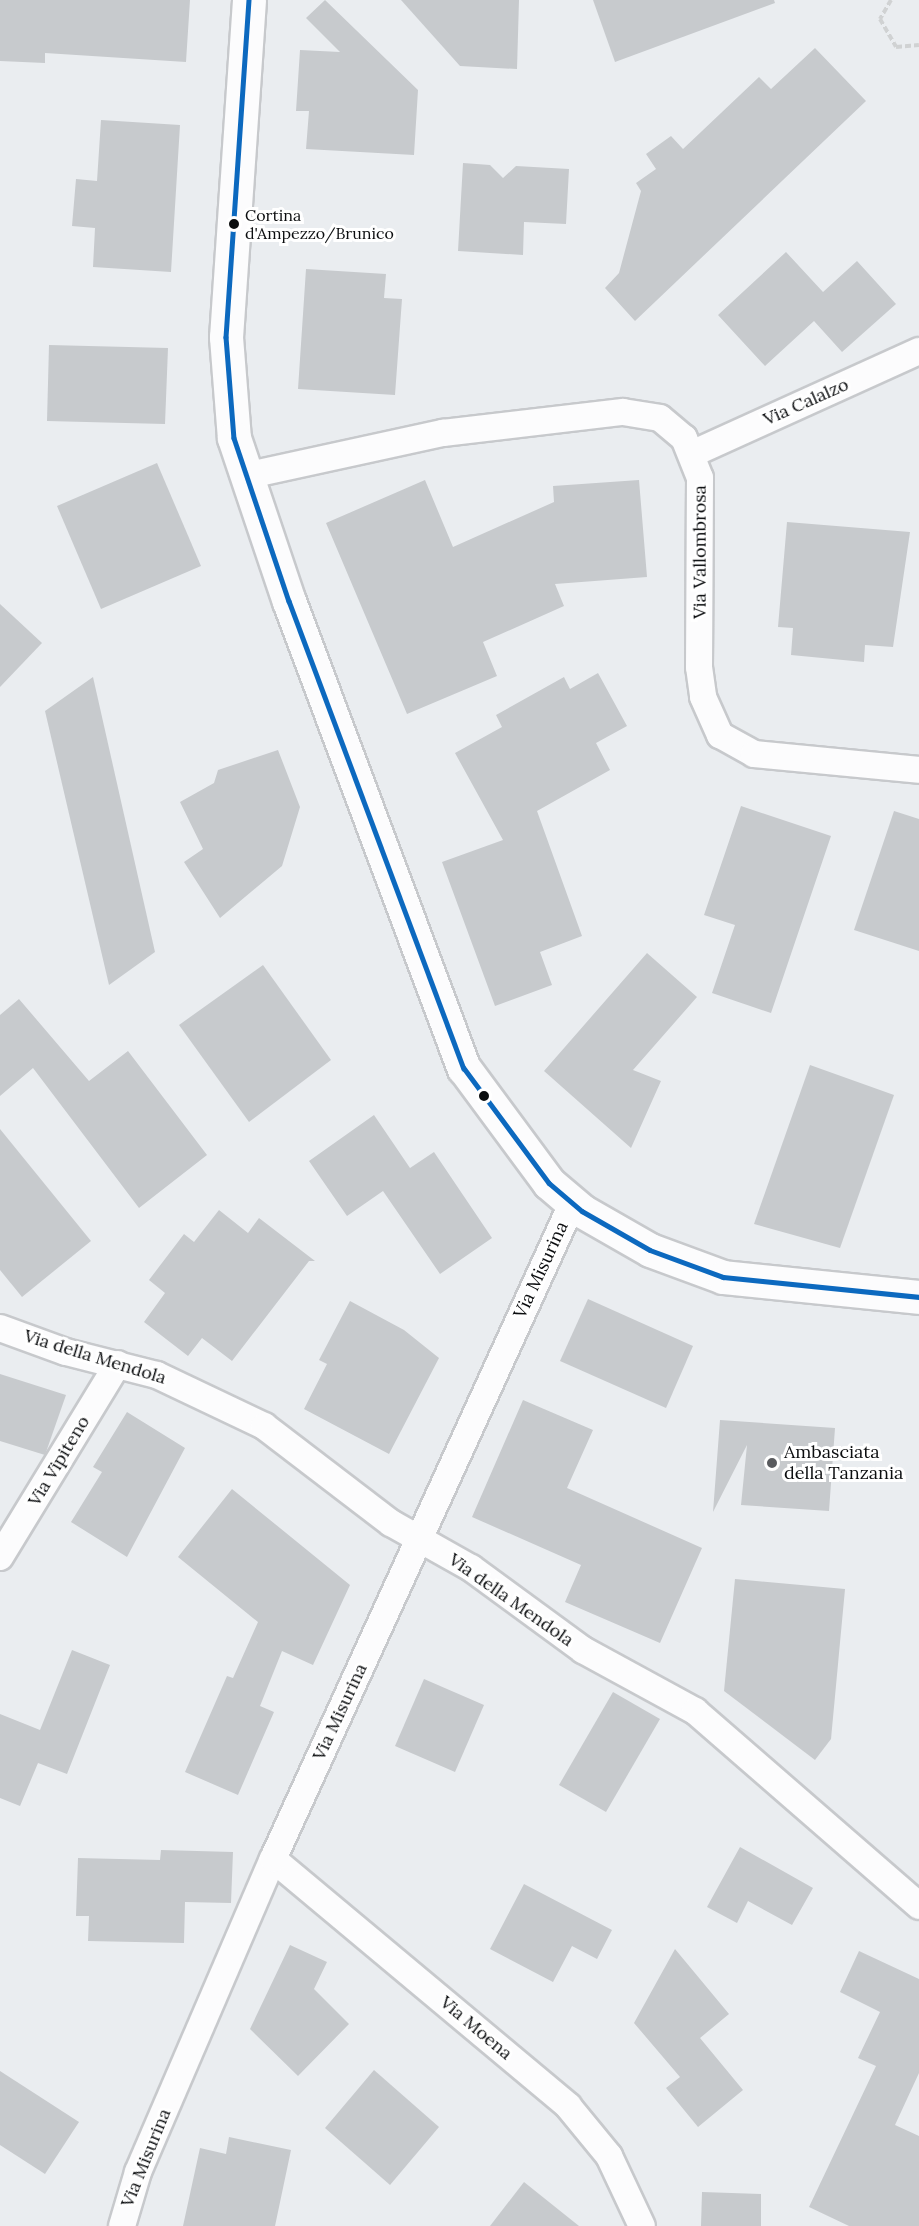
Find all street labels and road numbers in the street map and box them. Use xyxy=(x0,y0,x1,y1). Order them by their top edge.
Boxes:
street label: Via Calalzo xyxy=(760,374,852,430)
street label: Via Vallombrosa xyxy=(689,485,711,619)
street label: Via Misurina xyxy=(509,1218,573,1322)
street label: Via della Mendola xyxy=(21,1325,169,1389)
street label: Via Vipiteno xyxy=(24,1412,94,1510)
street label: Via della Mendola xyxy=(444,1549,578,1651)
street label: Via Misurina xyxy=(308,1660,372,1764)
street label: Via Moena xyxy=(436,1992,516,2064)
street label: Via Misurina xyxy=(116,2106,176,2210)

